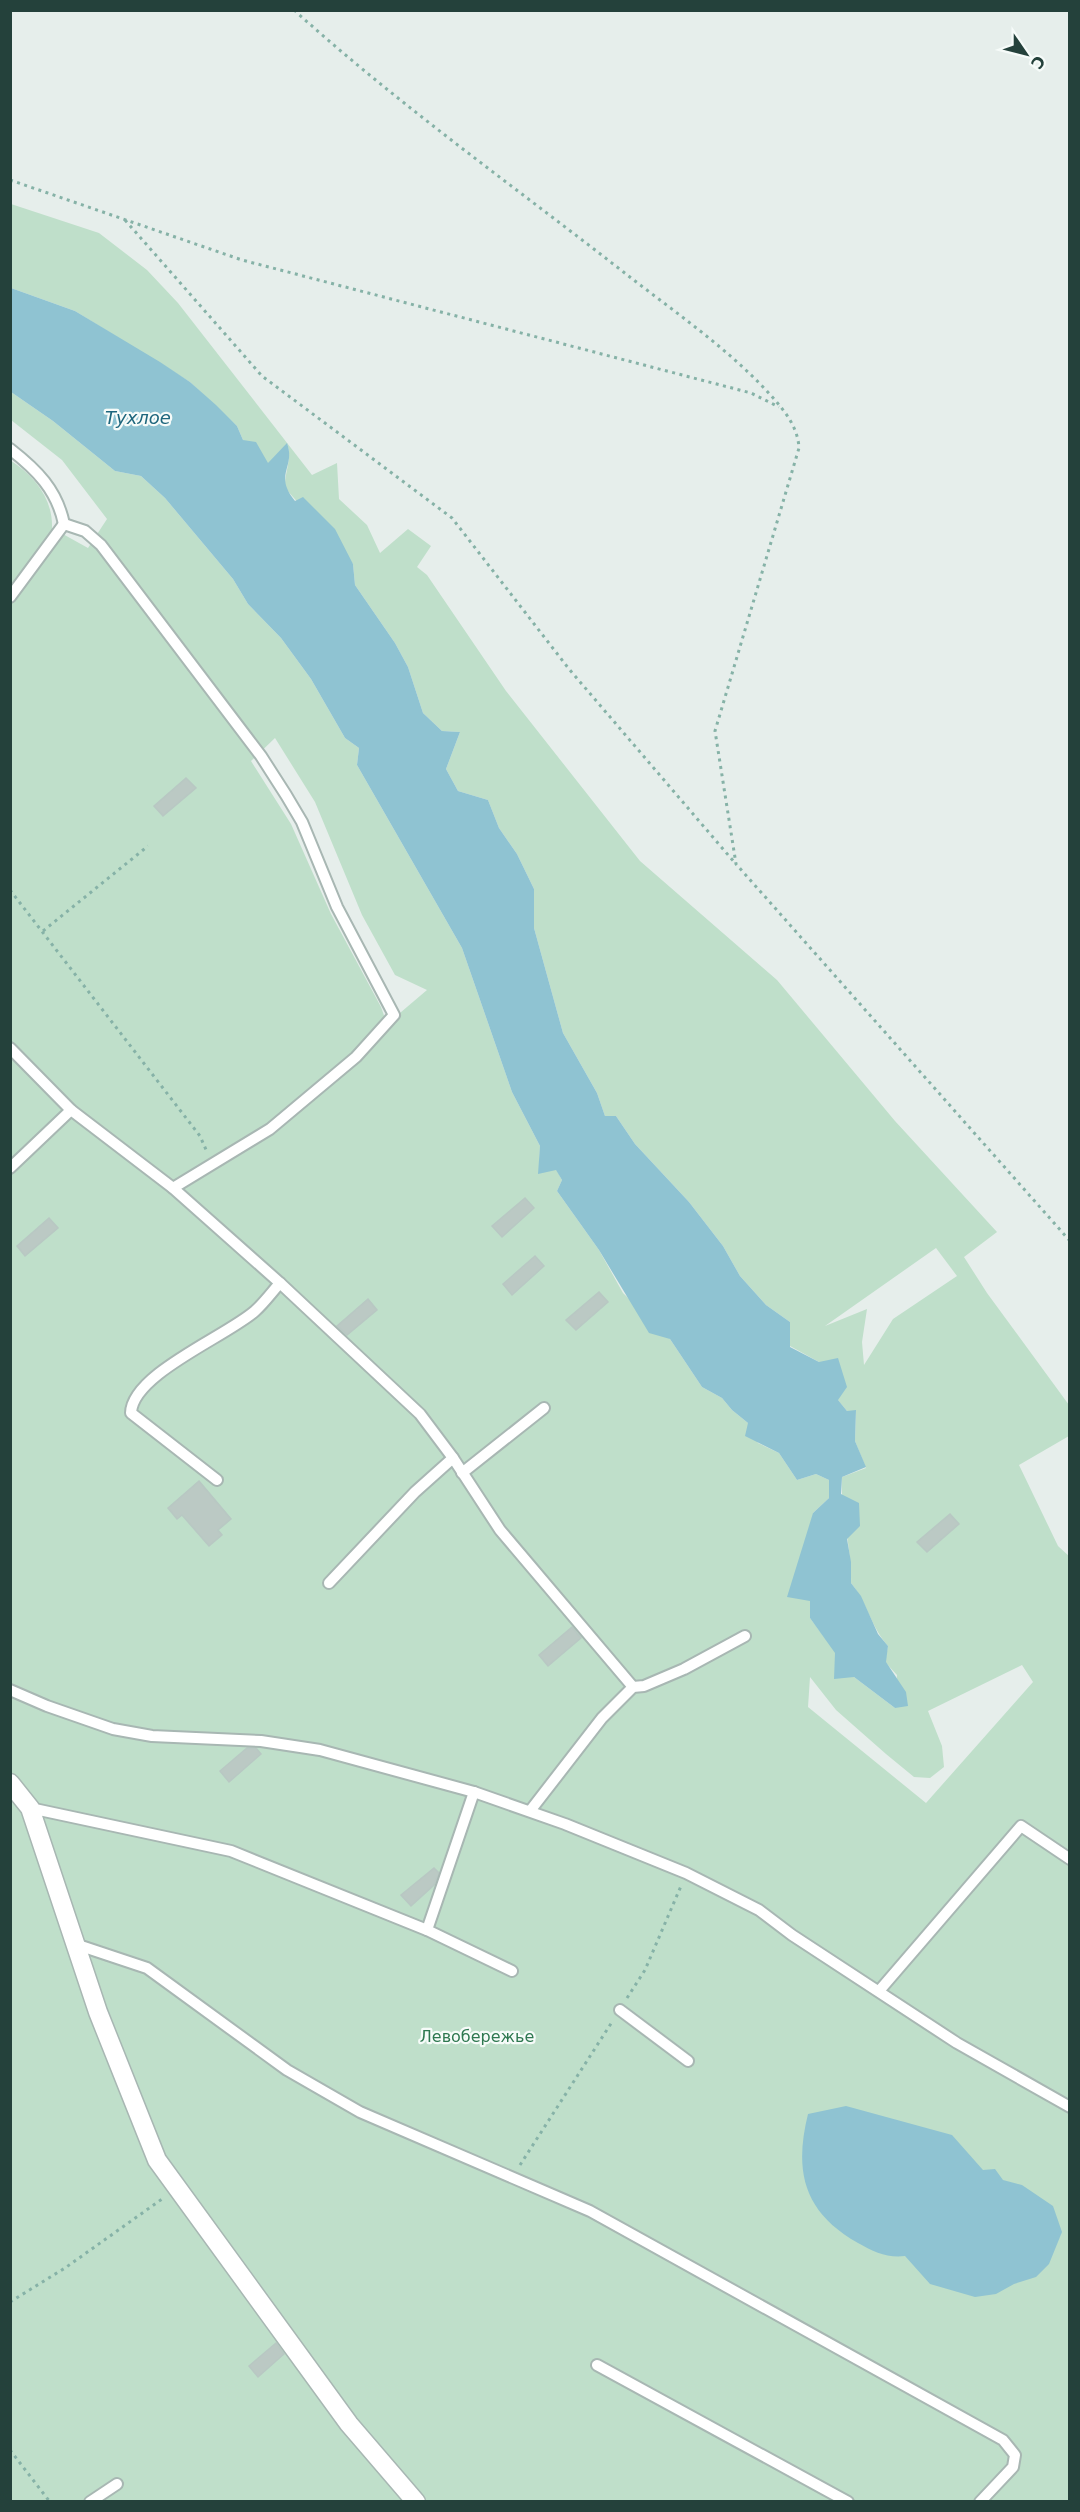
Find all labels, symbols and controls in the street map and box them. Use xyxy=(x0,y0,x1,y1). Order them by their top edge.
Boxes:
north arrow xyxy=(996,24,1056,84)
text: С xyxy=(1027,52,1049,73)
water label: Тухлое xyxy=(105,407,171,428)
park label: Левобережье xyxy=(420,2027,534,2046)

